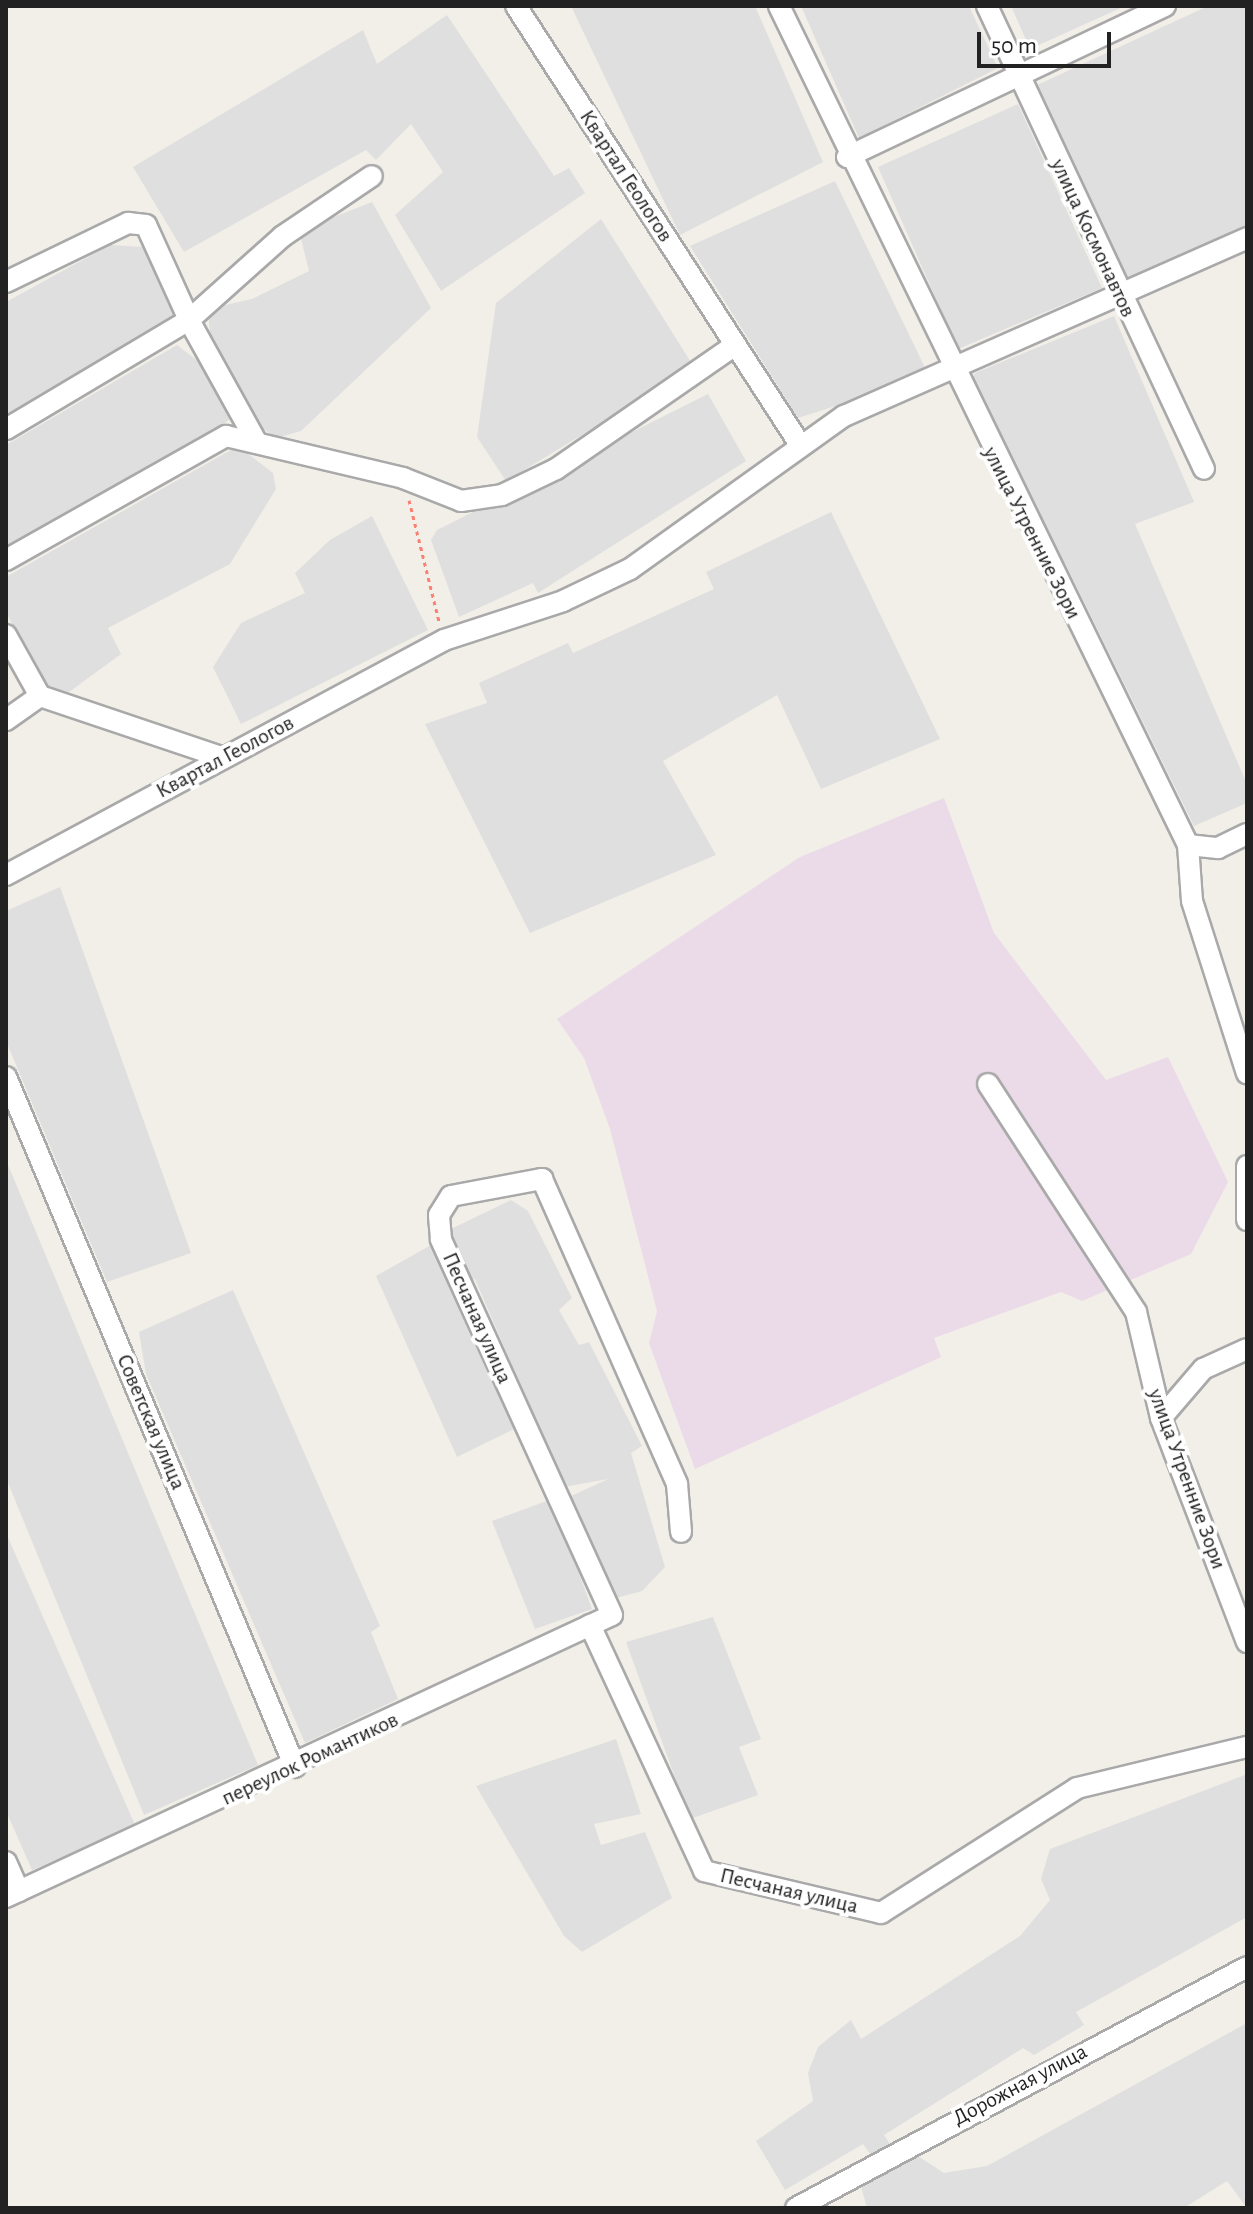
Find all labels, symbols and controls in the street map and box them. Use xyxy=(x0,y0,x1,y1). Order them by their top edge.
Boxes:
scale bar xyxy=(981,16,1115,66)
text: 50 m xyxy=(991,34,1037,58)
street label: Квартал Геологов xyxy=(574,105,678,247)
street label: улица Космонавтов xyxy=(1045,155,1141,321)
street label: улица Утренние Зори xyxy=(977,442,1087,624)
street label: Квартал Геологов xyxy=(152,710,298,804)
street label: Песчаная улица xyxy=(436,1248,518,1388)
street label: Советская улица xyxy=(111,1350,191,1494)
street label: улица Утренние Зори xyxy=(1142,1385,1232,1573)
street label: переулок Романтиков xyxy=(217,1706,403,1812)
street label: Песчаная улица xyxy=(717,1862,861,1920)
street label: Дорожная улица xyxy=(948,2038,1092,2132)

